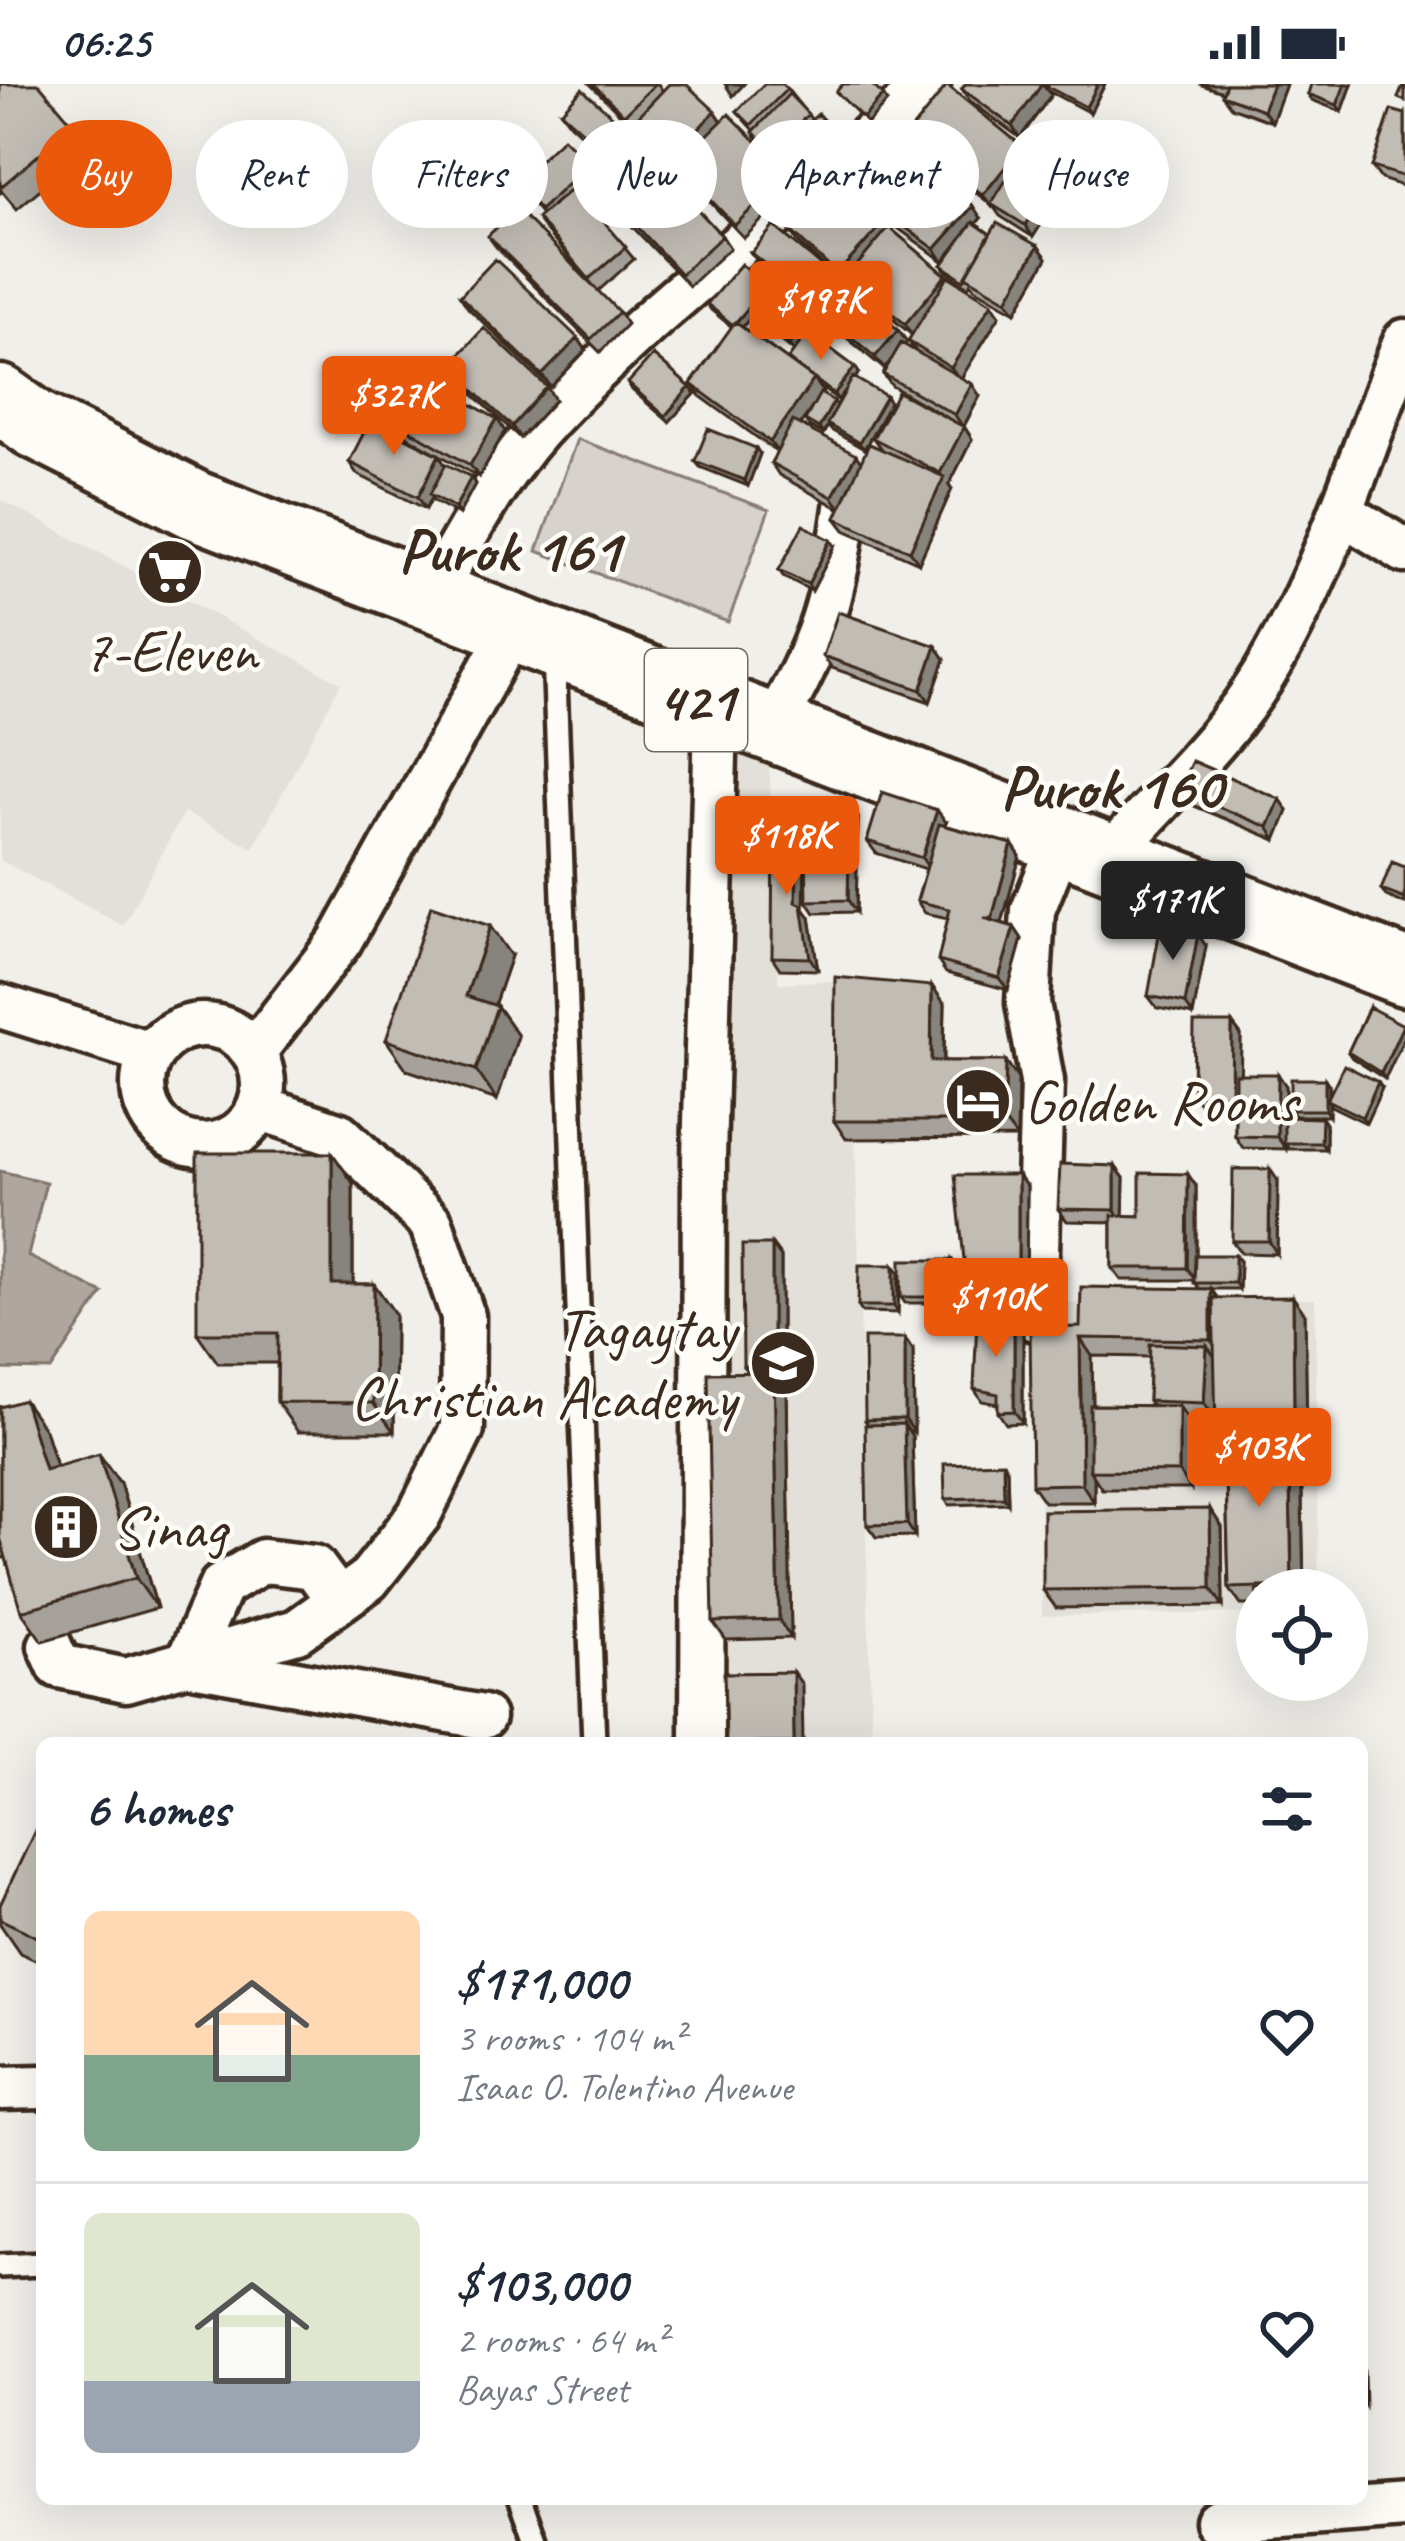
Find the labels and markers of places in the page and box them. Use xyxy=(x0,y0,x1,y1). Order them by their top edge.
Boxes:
pin: $197K xyxy=(737,261,905,363)
pin: $327K xyxy=(310,356,478,458)
supermarket icon: 7-Eleven xyxy=(135,537,205,607)
place label: 7-Eleven xyxy=(83,613,260,689)
pin: $118K xyxy=(703,796,871,898)
pin: $171K xyxy=(1089,861,1257,963)
place label: Golden Rooms xyxy=(1024,1064,1302,1140)
hotel icon: Golden Rooms xyxy=(943,1066,1013,1136)
pin: $110K xyxy=(912,1258,1080,1360)
place label: Tagaytay Christian Academy xyxy=(350,1291,741,1436)
school or university icon: Tagaytay Christian Academy xyxy=(748,1328,818,1398)
pin: $103K xyxy=(1175,1408,1343,1510)
place label: Sinag xyxy=(112,1490,231,1566)
building icon: Sinag xyxy=(31,1492,101,1562)

